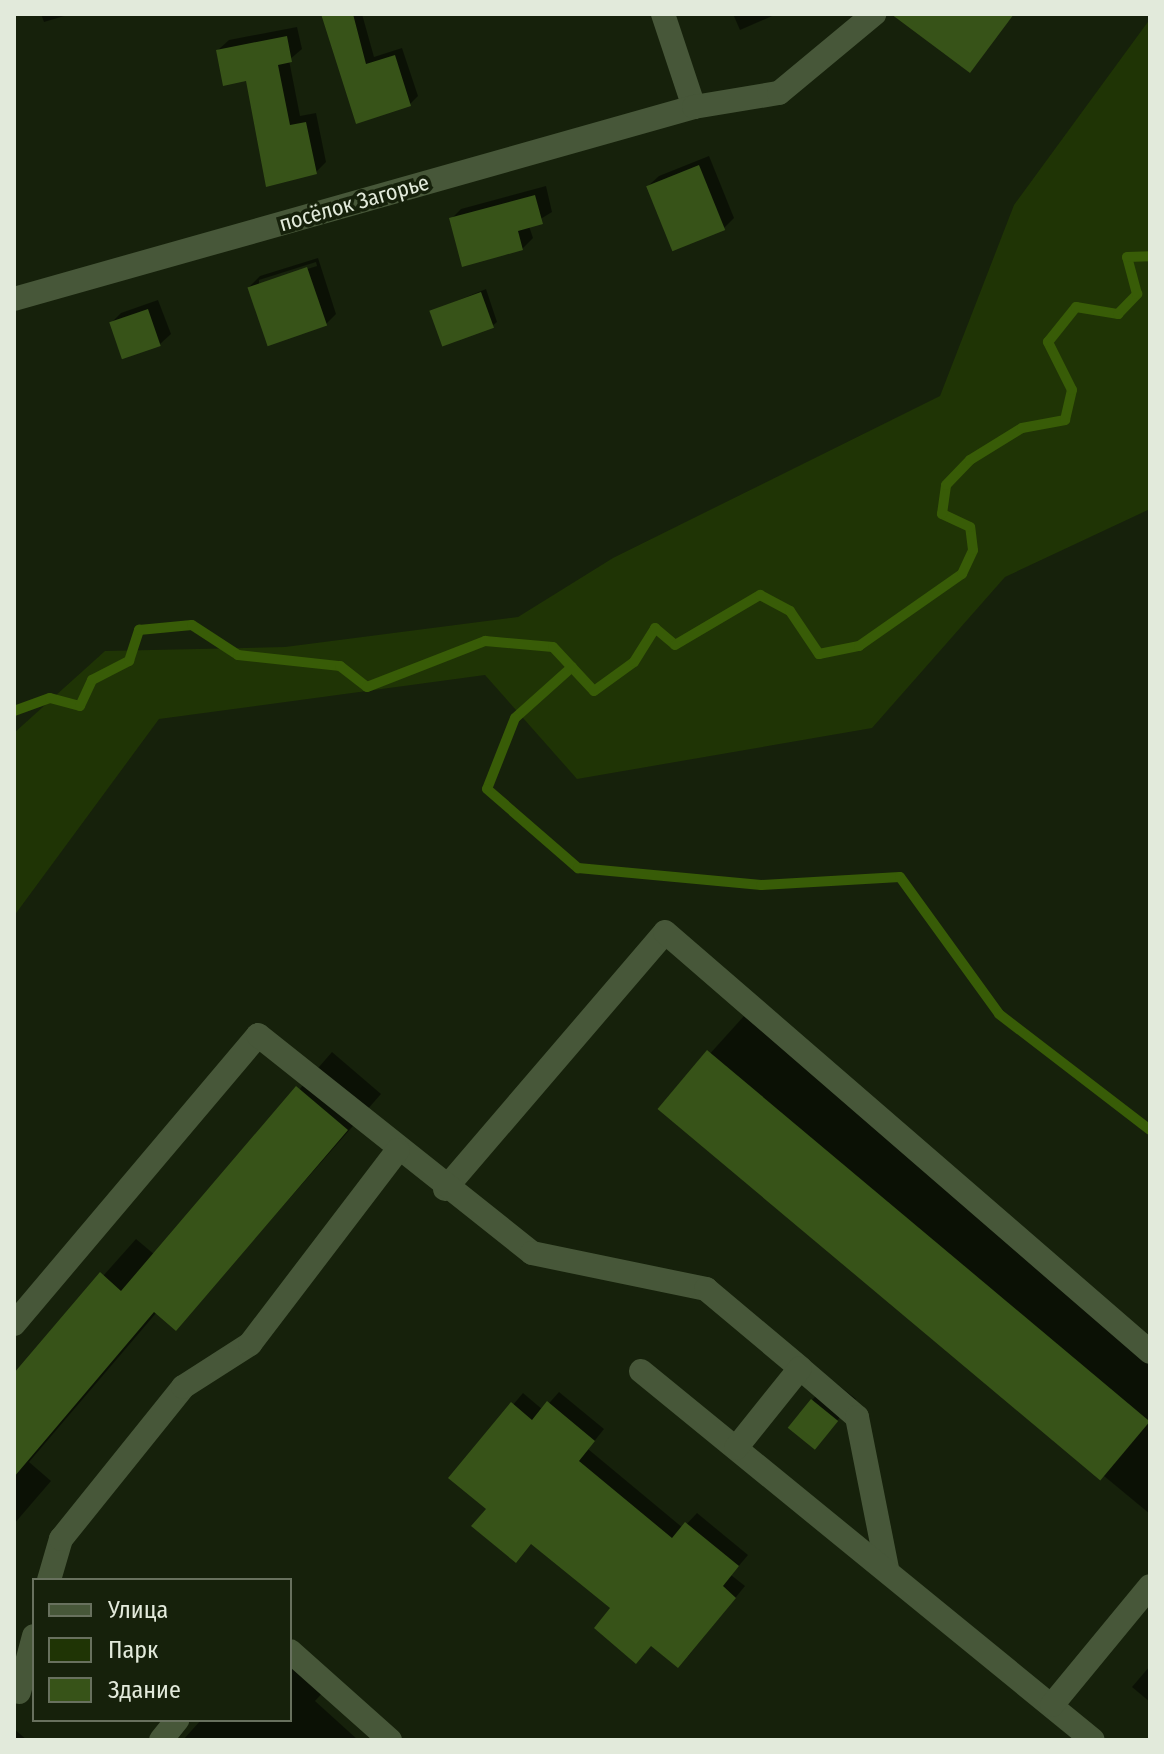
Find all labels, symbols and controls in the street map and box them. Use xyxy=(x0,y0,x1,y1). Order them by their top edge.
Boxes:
street label: посёлок Загорье xyxy=(276,169,432,237)
legend xyxy=(32,1578,292,1722)
text: Улица xyxy=(108,1596,168,1624)
text: Парк xyxy=(108,1636,158,1664)
text: Здание xyxy=(108,1676,181,1704)

